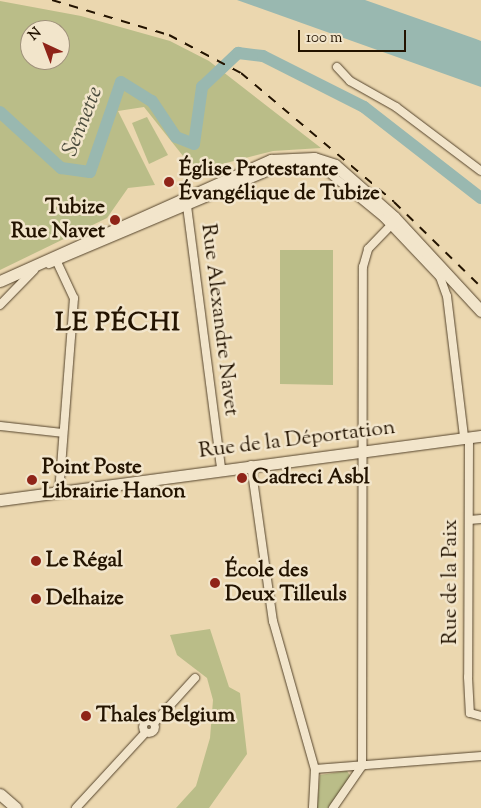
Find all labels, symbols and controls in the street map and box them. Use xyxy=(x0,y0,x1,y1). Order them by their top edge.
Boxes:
north arrow xyxy=(20,20,70,70)
scale bar xyxy=(301,20,408,52)
text: N xyxy=(25,24,46,46)
text: 100 m xyxy=(306,28,342,49)
water label: Sennette xyxy=(58,83,110,161)
place label: Église Protestante Évangélique de Tubize xyxy=(179,157,380,207)
marker: Église Protestante Évangélique de Tubize xyxy=(163,176,175,188)
place label: Tubize Rue Navet xyxy=(11,195,105,245)
marker: Tubize Rue Navet xyxy=(109,214,121,226)
street label: Rue Alexandre Navet xyxy=(195,222,243,418)
district label: LE PÉCHI xyxy=(54,308,182,340)
street label: Rue de la Déportation xyxy=(197,415,397,465)
place label: Point Poste Librairie Hanon xyxy=(42,455,186,505)
place label: Cadreci Asbl xyxy=(252,465,370,491)
marker: Cadreci Asbl xyxy=(236,472,248,484)
marker: Point Poste Librairie Hanon xyxy=(26,474,38,486)
street label: Rue de la Paix xyxy=(438,519,464,645)
place label: Le Régal xyxy=(46,548,123,574)
marker: Le Régal xyxy=(30,555,42,567)
place label: École des Deux Tilleuls xyxy=(225,558,347,608)
marker: École des Deux Tilleuls xyxy=(209,577,221,589)
place label: Delhaize xyxy=(46,586,124,612)
marker: Delhaize xyxy=(30,593,42,605)
place label: Thales Belgium xyxy=(96,703,235,729)
marker: Thales Belgium xyxy=(80,710,92,722)

